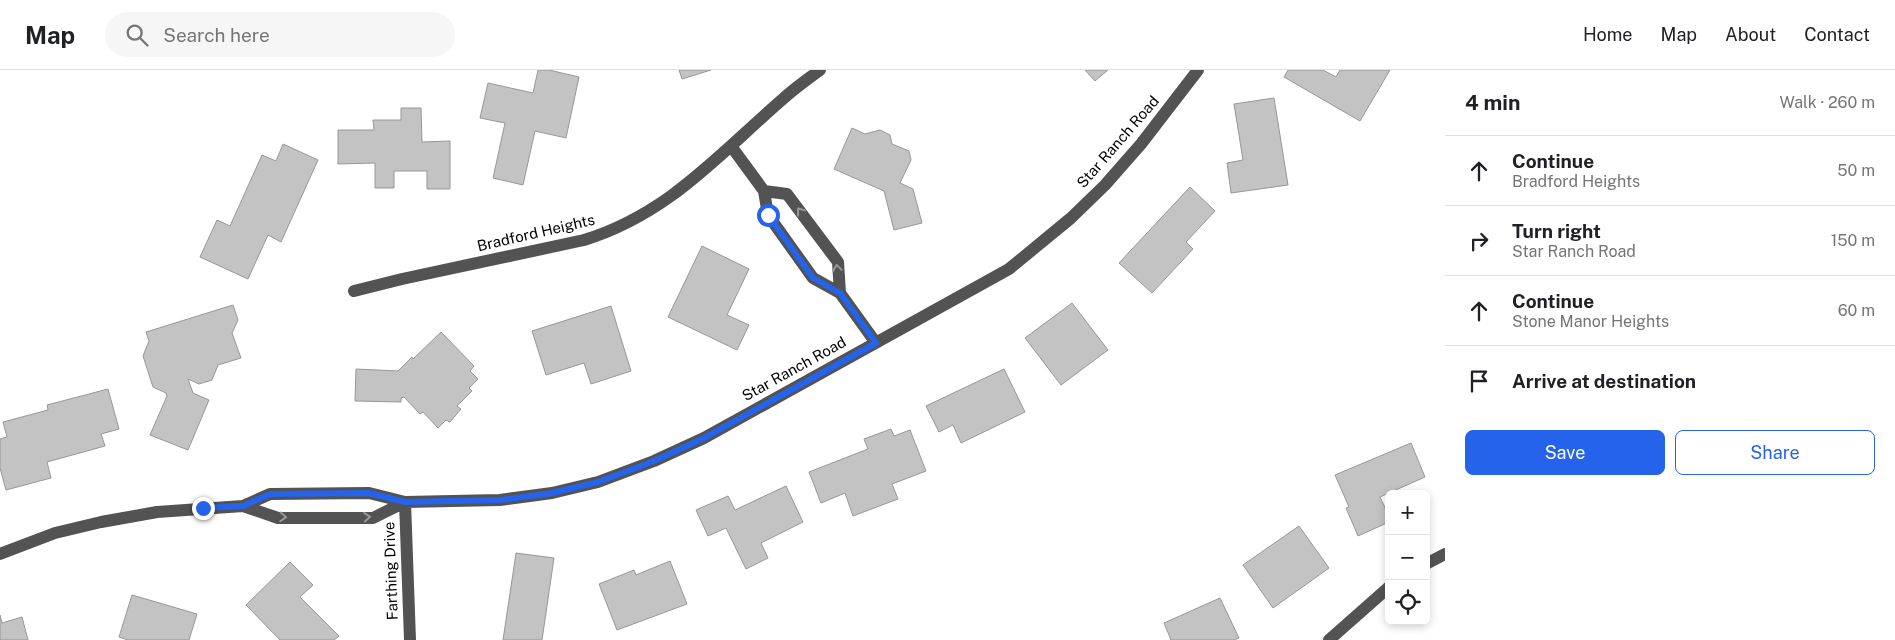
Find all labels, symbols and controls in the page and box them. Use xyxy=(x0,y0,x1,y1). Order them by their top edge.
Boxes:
search box xyxy=(105,12,455,57)
text: Map xyxy=(25,21,75,49)
icon: search xyxy=(123,21,151,49)
text: Search here xyxy=(163,24,270,46)
text: Home xyxy=(1583,24,1633,45)
text: Map xyxy=(1661,24,1697,45)
text: About xyxy=(1725,24,1776,45)
text: Contact xyxy=(1804,24,1870,45)
text: 4 min xyxy=(1465,90,1520,115)
street label: Star Ranch Road xyxy=(1073,92,1162,191)
text: Walk · 260 m xyxy=(1780,93,1875,112)
text: Continue xyxy=(1512,150,1594,172)
icon: ahead xyxy=(1465,157,1493,185)
text: 50 m xyxy=(1837,161,1875,180)
text: Bradford Heights xyxy=(1512,172,1640,191)
route start xyxy=(757,204,780,227)
one-way arrow xyxy=(797,208,805,217)
street label: Bradford Heights xyxy=(475,211,596,254)
text: Turn right xyxy=(1512,220,1601,242)
icon: right xyxy=(1465,227,1493,255)
text: 150 m xyxy=(1831,231,1875,250)
text: Star Ranch Road xyxy=(1512,242,1636,261)
one-way arrow xyxy=(833,264,843,273)
text: Continue xyxy=(1512,290,1594,312)
icon: ahead xyxy=(1465,297,1493,325)
text: 60 m xyxy=(1838,301,1875,320)
text: Stone Manor Heights xyxy=(1512,312,1669,331)
street label: Star Ranch Road xyxy=(739,333,849,404)
icon: arrive xyxy=(1465,367,1493,395)
text: Arrive at destination xyxy=(1512,370,1696,392)
button: Save xyxy=(1465,430,1665,475)
button: Share xyxy=(1675,430,1875,475)
map controls xyxy=(1385,490,1430,625)
button: + xyxy=(1385,490,1430,535)
route end xyxy=(192,497,215,520)
one-way arrow xyxy=(280,512,288,523)
one-way arrow xyxy=(363,512,371,523)
street label: Farthing Drive xyxy=(380,521,401,621)
button: − xyxy=(1385,535,1430,580)
button: locate xyxy=(1385,580,1430,625)

